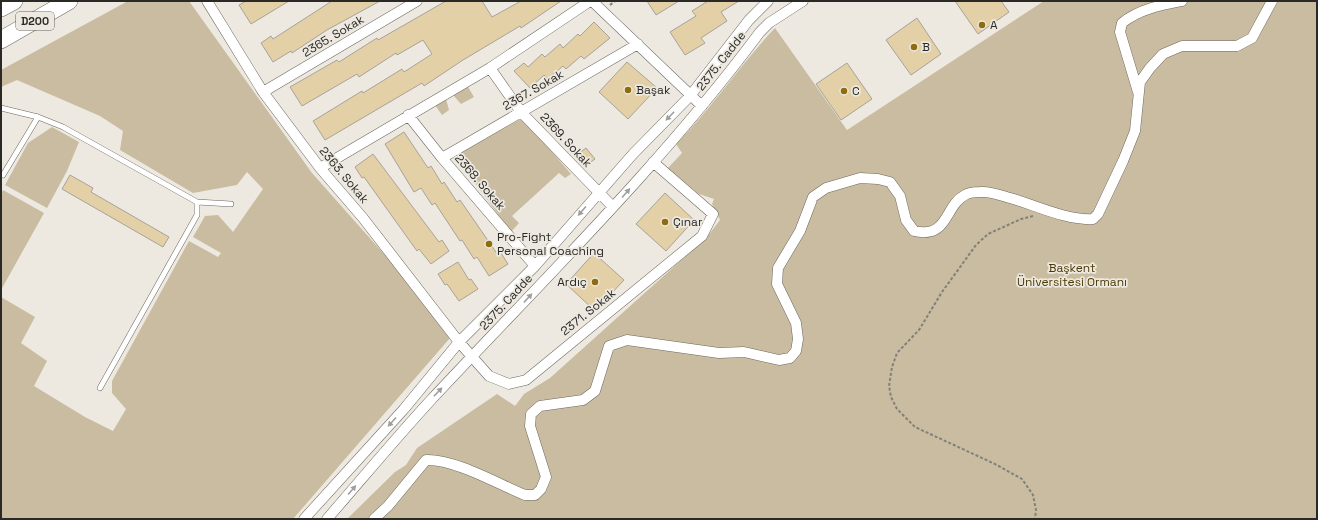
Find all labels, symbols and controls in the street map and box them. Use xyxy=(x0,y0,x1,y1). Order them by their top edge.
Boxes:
street label: 2365. Sokak xyxy=(299,11,367,61)
road number: D200 xyxy=(16,12,54,30)
place label: A xyxy=(990,17,998,33)
marker: A xyxy=(977,20,987,30)
street label: 2375. Cadde xyxy=(693,28,749,94)
place label: B xyxy=(922,39,930,55)
marker: B xyxy=(909,42,919,52)
street label: 2367. Sokak xyxy=(500,66,567,114)
place label: Başak xyxy=(636,82,671,98)
place label: C xyxy=(852,83,860,99)
marker: Başak xyxy=(623,85,633,95)
marker: C xyxy=(839,86,849,96)
street label: 2369. Sokak xyxy=(537,109,596,171)
one-way arrow xyxy=(665,111,675,121)
street label: 2363. Sokak xyxy=(316,143,373,207)
street label: 2368. Sokak xyxy=(451,151,509,214)
one-way arrow xyxy=(621,188,630,197)
one-way arrow xyxy=(578,206,587,217)
place label: Çınar xyxy=(673,214,703,230)
marker: Çınar xyxy=(660,217,670,227)
place label: Pro-Fight Personal Coaching xyxy=(497,229,604,259)
marker: Pro-Fight Personal Coaching xyxy=(484,239,494,249)
park label: Başkent Üniversitesi Ormanı xyxy=(1017,260,1127,290)
street label: 2375. Cadde xyxy=(476,271,536,333)
place label: Ardıç xyxy=(557,274,587,290)
marker: Ardıç xyxy=(590,277,600,287)
street label: 2371. Sokak xyxy=(557,285,619,339)
one-way arrow xyxy=(523,293,532,303)
one-way arrow xyxy=(433,387,443,397)
one-way arrow xyxy=(388,417,397,427)
one-way arrow xyxy=(348,484,357,495)

